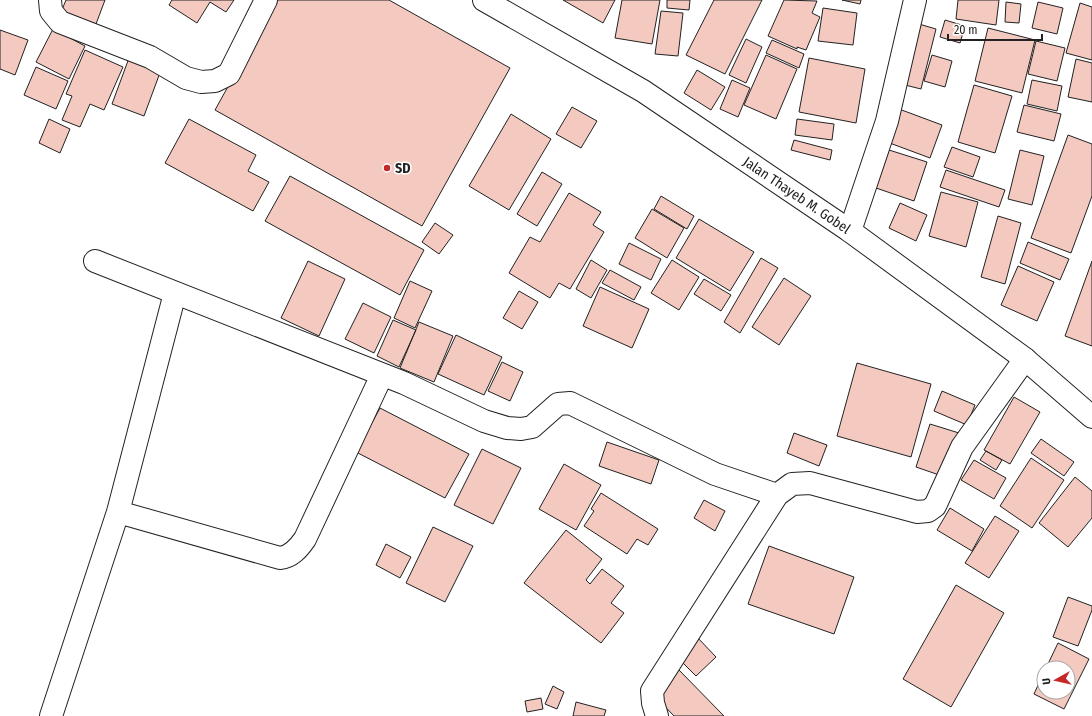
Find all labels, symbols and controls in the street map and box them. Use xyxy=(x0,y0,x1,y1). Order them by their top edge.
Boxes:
scale bar xyxy=(948,16,1042,42)
text: 20 m xyxy=(954,23,978,37)
street label: Jalan Thayeb M. Gobel xyxy=(740,153,854,238)
place label: SD xyxy=(395,160,411,177)
marker: SD xyxy=(382,163,392,173)
north arrow xyxy=(1036,660,1076,700)
text: U xyxy=(1040,677,1053,685)

